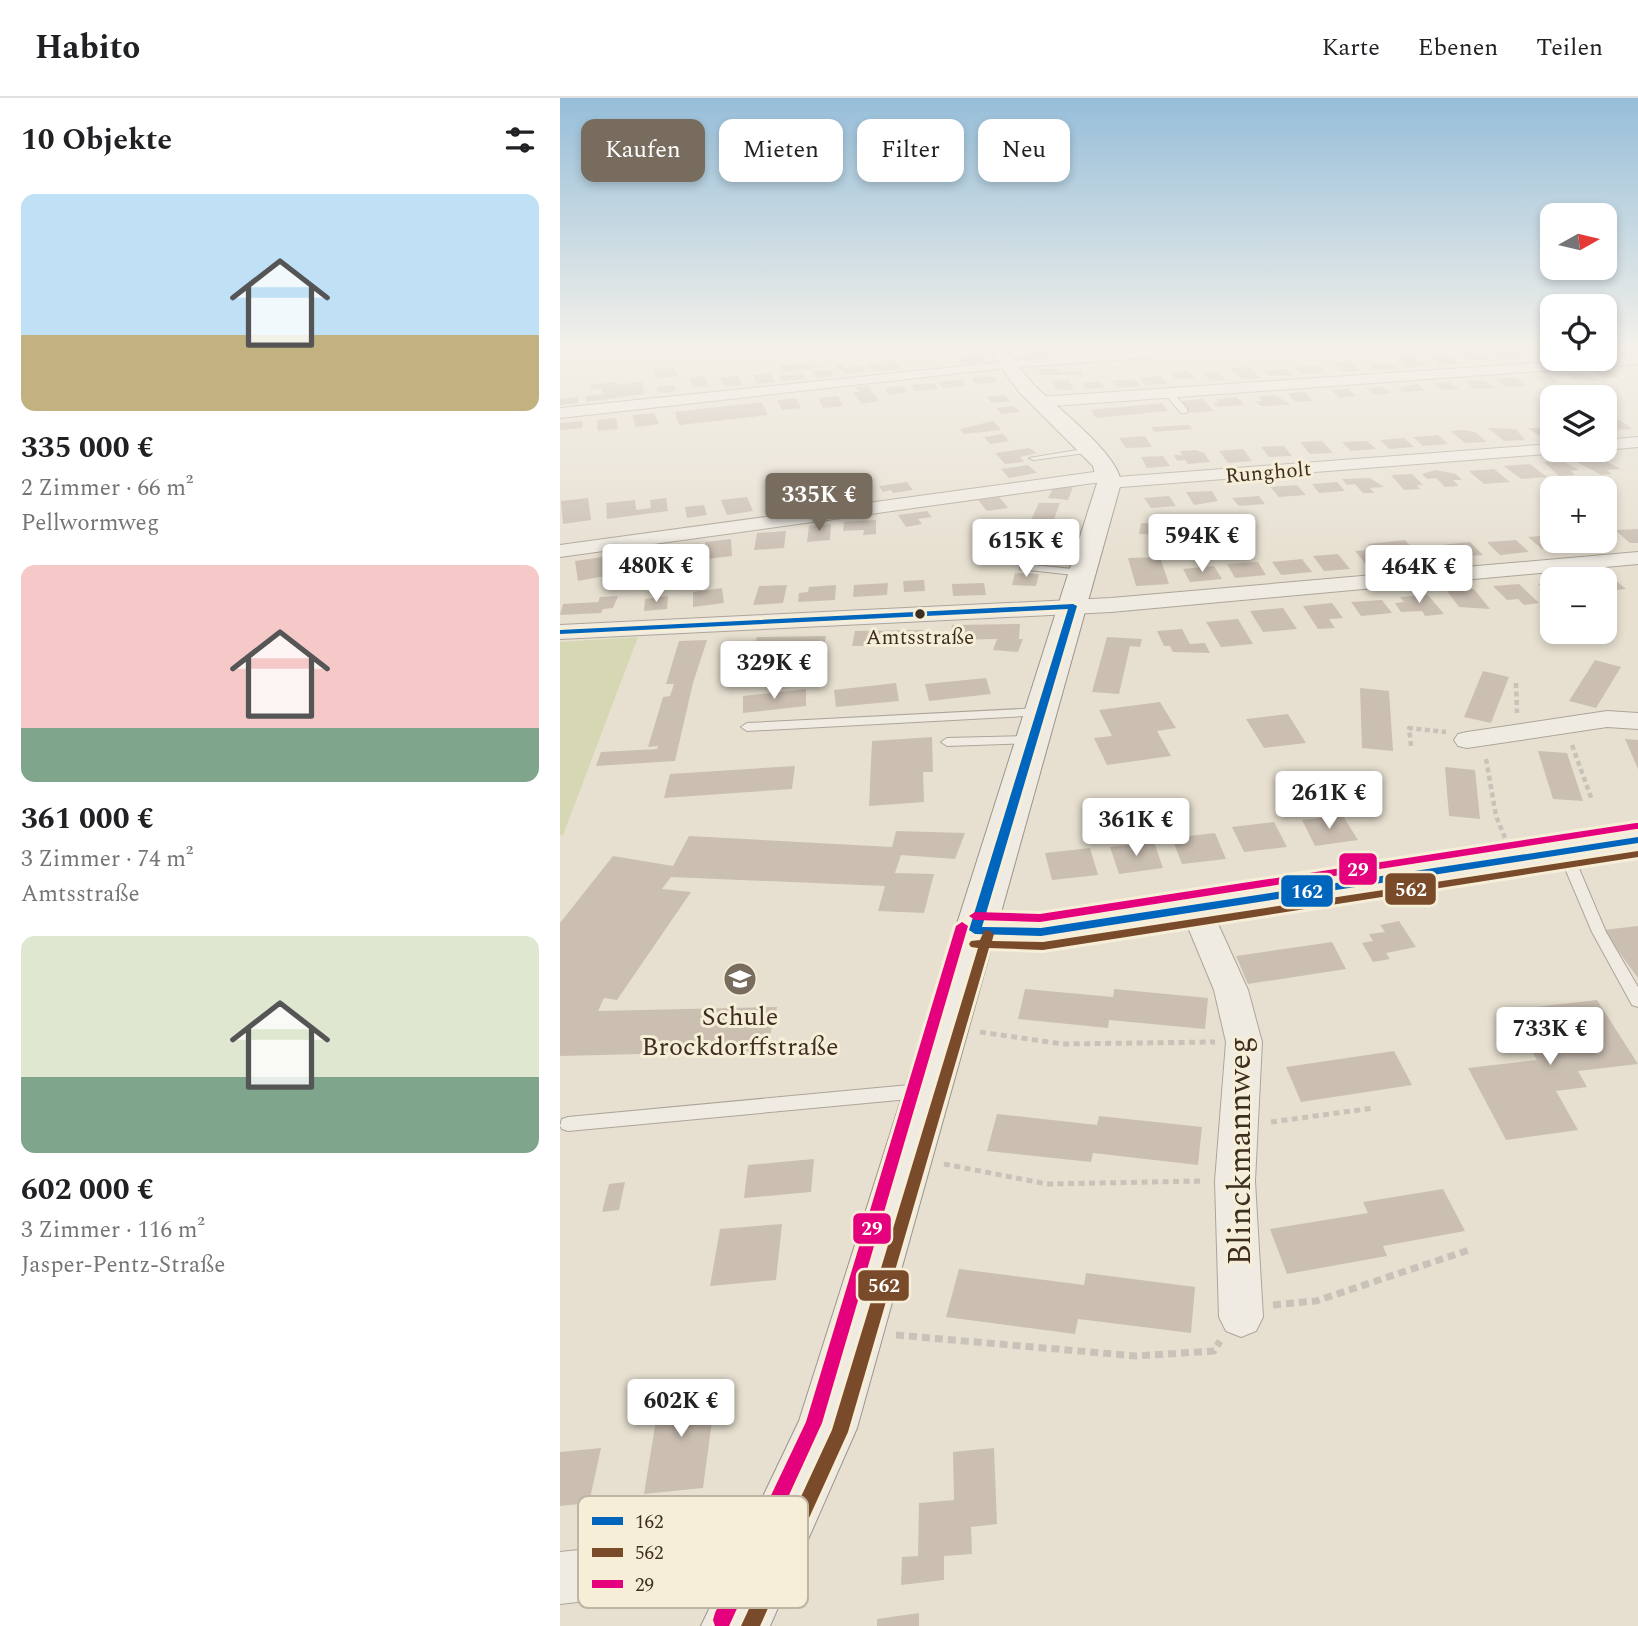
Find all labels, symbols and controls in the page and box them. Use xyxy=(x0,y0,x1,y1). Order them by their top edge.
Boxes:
text: Habito xyxy=(35,23,140,73)
text: Karte xyxy=(1322,30,1380,66)
text: Ebenen xyxy=(1418,30,1498,66)
text: Teilen xyxy=(1536,30,1603,66)
text: 10 Objekte xyxy=(21,117,172,163)
chip: Kaufen xyxy=(581,119,705,182)
chip: Mieten xyxy=(719,119,843,182)
chip: Filter xyxy=(857,119,964,182)
chip: Neu xyxy=(978,119,1070,182)
icon: filters xyxy=(501,121,539,159)
north arrow xyxy=(1540,203,1617,280)
map controls xyxy=(1540,203,1617,644)
icon: home xyxy=(217,240,343,366)
button: locate xyxy=(1540,294,1617,371)
button: layers xyxy=(1540,385,1617,462)
text: 335 000 € xyxy=(21,425,154,471)
street label: Rungholt xyxy=(1224,453,1312,493)
text: 2 Zimmer · 66 m² xyxy=(21,471,193,506)
pin: 335K € xyxy=(762,474,876,533)
button: + xyxy=(1540,476,1617,553)
text: 335K € xyxy=(781,478,857,513)
text: Pellwormweg xyxy=(21,506,159,541)
pin: 594K € xyxy=(1145,514,1259,574)
pin: 615K € xyxy=(969,519,1083,579)
text: 594K € xyxy=(1164,519,1240,554)
text: 615K € xyxy=(988,524,1064,559)
pin: 480K € xyxy=(599,545,713,604)
pin: 464K € xyxy=(1362,546,1476,605)
text: 480K € xyxy=(618,549,694,584)
text: 464K € xyxy=(1381,550,1457,585)
button: − xyxy=(1540,567,1617,644)
marker: Amtsstraße xyxy=(913,607,927,621)
icon: home xyxy=(217,611,343,737)
place label: Amtsstraße xyxy=(866,622,974,654)
pin: 329K € xyxy=(717,642,831,701)
text: 329K € xyxy=(736,646,812,681)
pin: 261K € xyxy=(1272,772,1386,831)
text: 261K € xyxy=(1291,776,1367,811)
text: 361 000 € xyxy=(21,796,154,842)
pin: 361K € xyxy=(1079,798,1193,858)
text: 361K € xyxy=(1098,803,1174,838)
text: 3 Zimmer · 74 m² xyxy=(21,842,193,877)
line badge: 29 xyxy=(1338,852,1378,886)
text: 29 xyxy=(1347,856,1369,885)
line badge: 562 xyxy=(1384,872,1437,906)
line badge: 162 xyxy=(1280,874,1334,908)
text: 562 xyxy=(1395,876,1427,905)
text: Amtsstraße xyxy=(21,877,140,912)
text: 162 xyxy=(1291,878,1323,907)
school or university icon: Schule Brockdorffstraße xyxy=(721,960,759,998)
icon: home xyxy=(217,982,343,1108)
place label: Schule Brockdorffstraße xyxy=(642,997,838,1067)
pin: 733K € xyxy=(1493,1007,1607,1067)
text: 733K € xyxy=(1512,1012,1588,1047)
street label: Blinckmannweg xyxy=(1216,1037,1265,1265)
text: 602 000 € xyxy=(21,1167,154,1213)
line badge: 29 xyxy=(852,1212,892,1245)
text: 3 Zimmer · 116 m² xyxy=(21,1213,205,1248)
text: 29 xyxy=(861,1215,883,1244)
text: Jasper-Pentz-Straße xyxy=(21,1248,225,1283)
line badge: 562 xyxy=(857,1269,910,1302)
text: 562 xyxy=(868,1272,900,1301)
pin: 602K € xyxy=(624,1380,738,1439)
text: 602K € xyxy=(643,1384,719,1419)
legend xyxy=(578,1496,808,1608)
text: 162 xyxy=(635,1508,664,1537)
text: 562 xyxy=(635,1539,664,1568)
text: 29 xyxy=(635,1571,654,1600)

